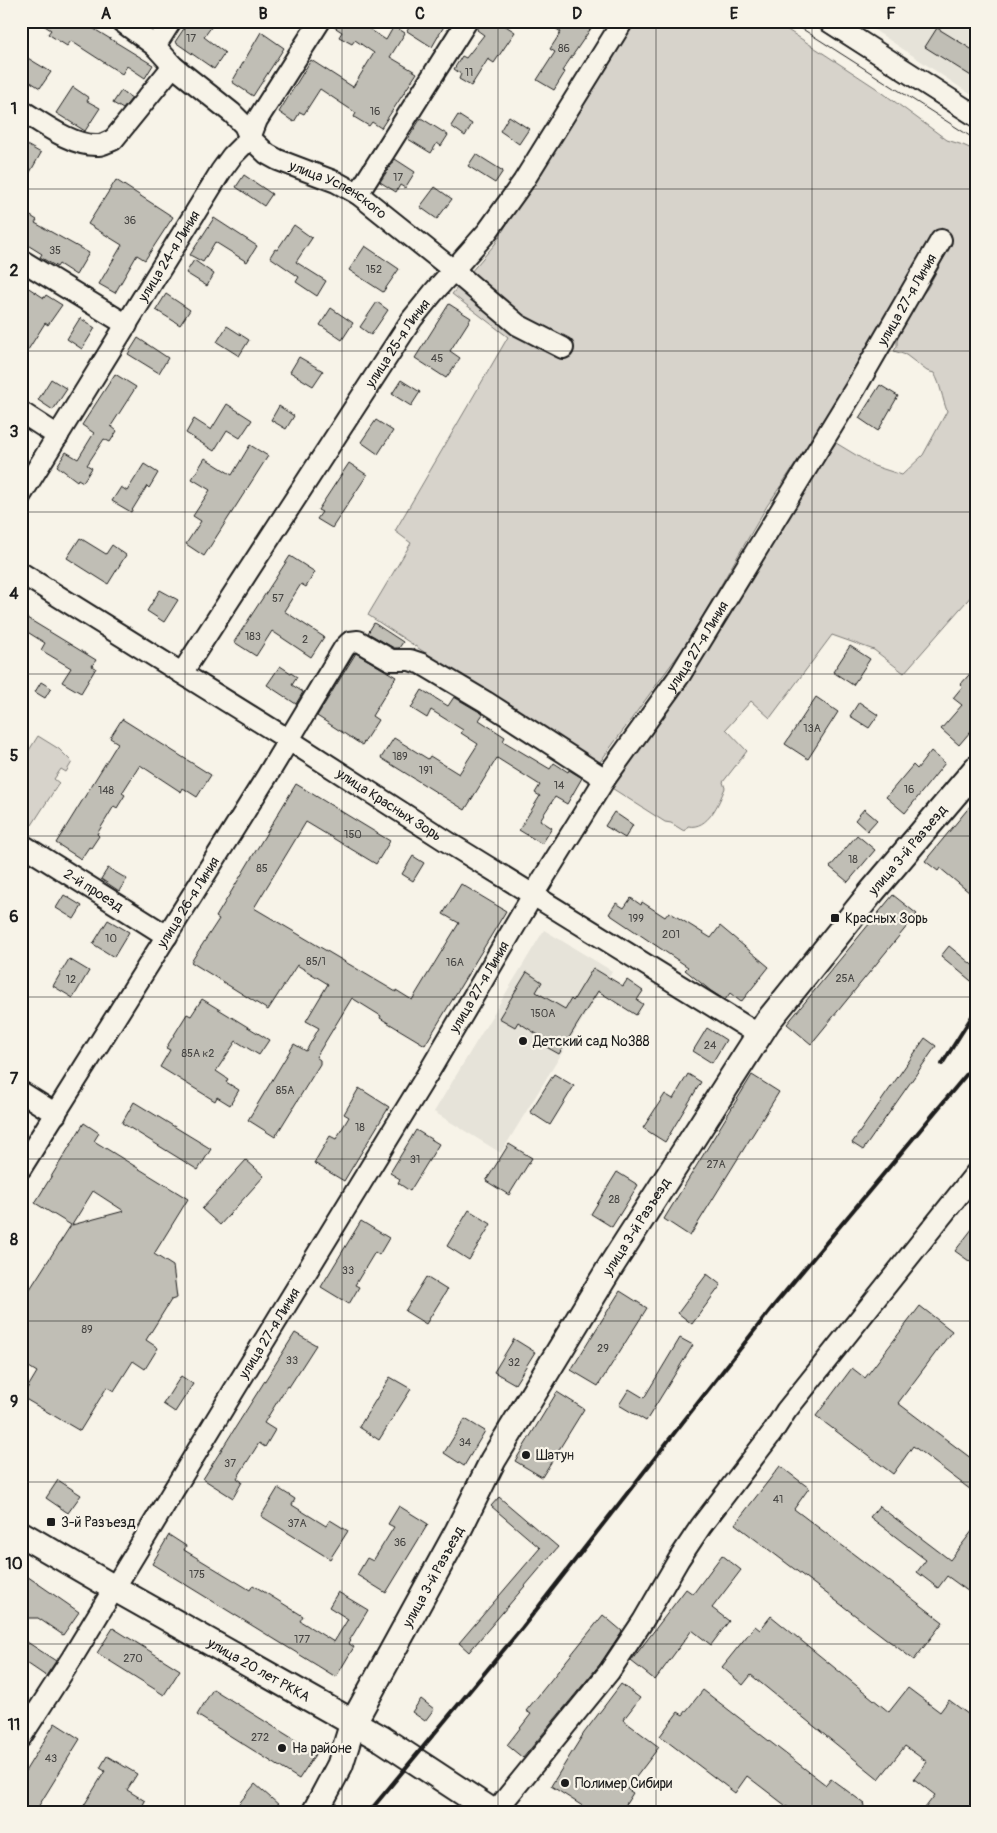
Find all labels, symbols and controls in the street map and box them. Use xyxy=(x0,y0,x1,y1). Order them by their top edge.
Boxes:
text: A xyxy=(101,4,112,24)
text: B xyxy=(258,4,268,24)
text: C xyxy=(415,4,425,24)
text: D xyxy=(572,4,582,24)
text: E xyxy=(730,4,739,24)
text: F xyxy=(886,4,896,24)
house number: 17 xyxy=(186,32,196,45)
house number: 86 xyxy=(558,42,570,55)
house number: 11 xyxy=(465,66,473,79)
text: 1 xyxy=(11,99,17,119)
house number: 16 xyxy=(370,105,380,118)
street label: улица Успенского xyxy=(286,157,390,223)
house number: 17 xyxy=(393,171,403,184)
street label: улица 24-я Линия xyxy=(134,207,204,306)
house number: 36 xyxy=(124,214,136,227)
house number: 35 xyxy=(49,244,61,257)
street label: улица 27-я Линия xyxy=(873,251,940,349)
text: 2 xyxy=(10,261,19,281)
house number: 152 xyxy=(366,263,382,276)
street label: улица 25-я Линия xyxy=(361,296,434,392)
house number: 45 xyxy=(431,352,443,365)
text: 3 xyxy=(10,422,19,442)
text: 4 xyxy=(9,584,19,604)
house number: 57 xyxy=(272,592,284,605)
street label: улица 27-я Линия xyxy=(662,598,732,696)
house number: 183 xyxy=(245,630,261,643)
house number: 2 xyxy=(302,633,308,646)
house number: 13А xyxy=(803,722,821,735)
text: 5 xyxy=(10,746,19,766)
house number: 189 xyxy=(392,750,408,763)
street label: улица Красных Зорь xyxy=(333,764,445,845)
house number: 191 xyxy=(419,764,433,777)
house number: 14 xyxy=(554,779,565,792)
house number: 16 xyxy=(904,783,914,796)
house number: 148 xyxy=(98,784,115,797)
street label: улица 3-й Разъезд xyxy=(864,801,951,899)
house number: 150 xyxy=(344,828,362,841)
house number: 18 xyxy=(848,853,858,866)
street label: улица 26-я Линия xyxy=(153,854,223,952)
house number: 85 xyxy=(256,862,268,875)
street label: 2-й проезд xyxy=(61,865,127,916)
text: 6 xyxy=(9,907,19,927)
place label: Красных Зорь xyxy=(845,910,928,927)
house number: 199 xyxy=(628,912,644,925)
marker: Красных Зорь xyxy=(829,912,841,924)
house number: 201 xyxy=(662,928,680,941)
house number: 10 xyxy=(105,932,117,945)
street label: улица 27-я Линия xyxy=(445,938,513,1037)
house number: 85/1 xyxy=(306,955,326,968)
house number: 16А xyxy=(446,956,464,969)
house number: 25А xyxy=(835,972,855,985)
house number: 12 xyxy=(66,973,76,986)
house number: 150А xyxy=(531,1007,555,1020)
place label: Детский сад №388 xyxy=(532,1033,650,1050)
marker: Детский сад №388 xyxy=(517,1035,529,1047)
house number: 24 xyxy=(704,1039,717,1052)
house number: 85А к2 xyxy=(182,1047,214,1060)
text: 7 xyxy=(10,1069,19,1089)
house number: 85А xyxy=(276,1084,294,1097)
house number: 18 xyxy=(355,1121,365,1134)
house number: 31 xyxy=(410,1153,420,1166)
house number: 27А xyxy=(706,1158,726,1171)
street label: улица 3-й Разъезд xyxy=(599,1174,674,1280)
house number: 28 xyxy=(608,1193,620,1206)
text: 8 xyxy=(10,1230,18,1250)
house number: 33 xyxy=(342,1264,354,1277)
street label: улица 27-я Линия xyxy=(235,1285,304,1383)
house number: 89 xyxy=(81,1323,93,1336)
house number: 29 xyxy=(597,1342,609,1355)
house number: 33 xyxy=(286,1354,298,1367)
house number: 32 xyxy=(508,1356,520,1369)
text: 9 xyxy=(10,1392,18,1412)
house number: 34 xyxy=(459,1436,472,1449)
place label: Шатун xyxy=(536,1447,574,1464)
marker: Шатун xyxy=(520,1449,532,1461)
house number: 37 xyxy=(224,1457,236,1470)
house number: 41 xyxy=(773,1493,783,1506)
place label: 3-й Разъезд xyxy=(61,1514,136,1531)
marker: 3-й Разъезд xyxy=(45,1516,57,1528)
house number: 37А xyxy=(287,1517,307,1530)
street label: улица 3-й Разъезд xyxy=(399,1523,468,1631)
house number: 36 xyxy=(394,1536,406,1549)
text: 10 xyxy=(5,1554,23,1574)
house number: 175 xyxy=(189,1568,205,1581)
house number: 177 xyxy=(294,1633,310,1646)
street label: улица 20 лет РККА xyxy=(204,1634,313,1706)
house number: 270 xyxy=(123,1652,143,1665)
text: 11 xyxy=(8,1715,20,1735)
house number: 272 xyxy=(251,1731,269,1744)
place label: На районе xyxy=(292,1740,352,1757)
marker: На районе xyxy=(276,1742,288,1754)
house number: 43 xyxy=(45,1752,57,1765)
place label: Полимер Сибири xyxy=(575,1775,672,1792)
marker: Полимер Сибири xyxy=(559,1777,571,1789)

